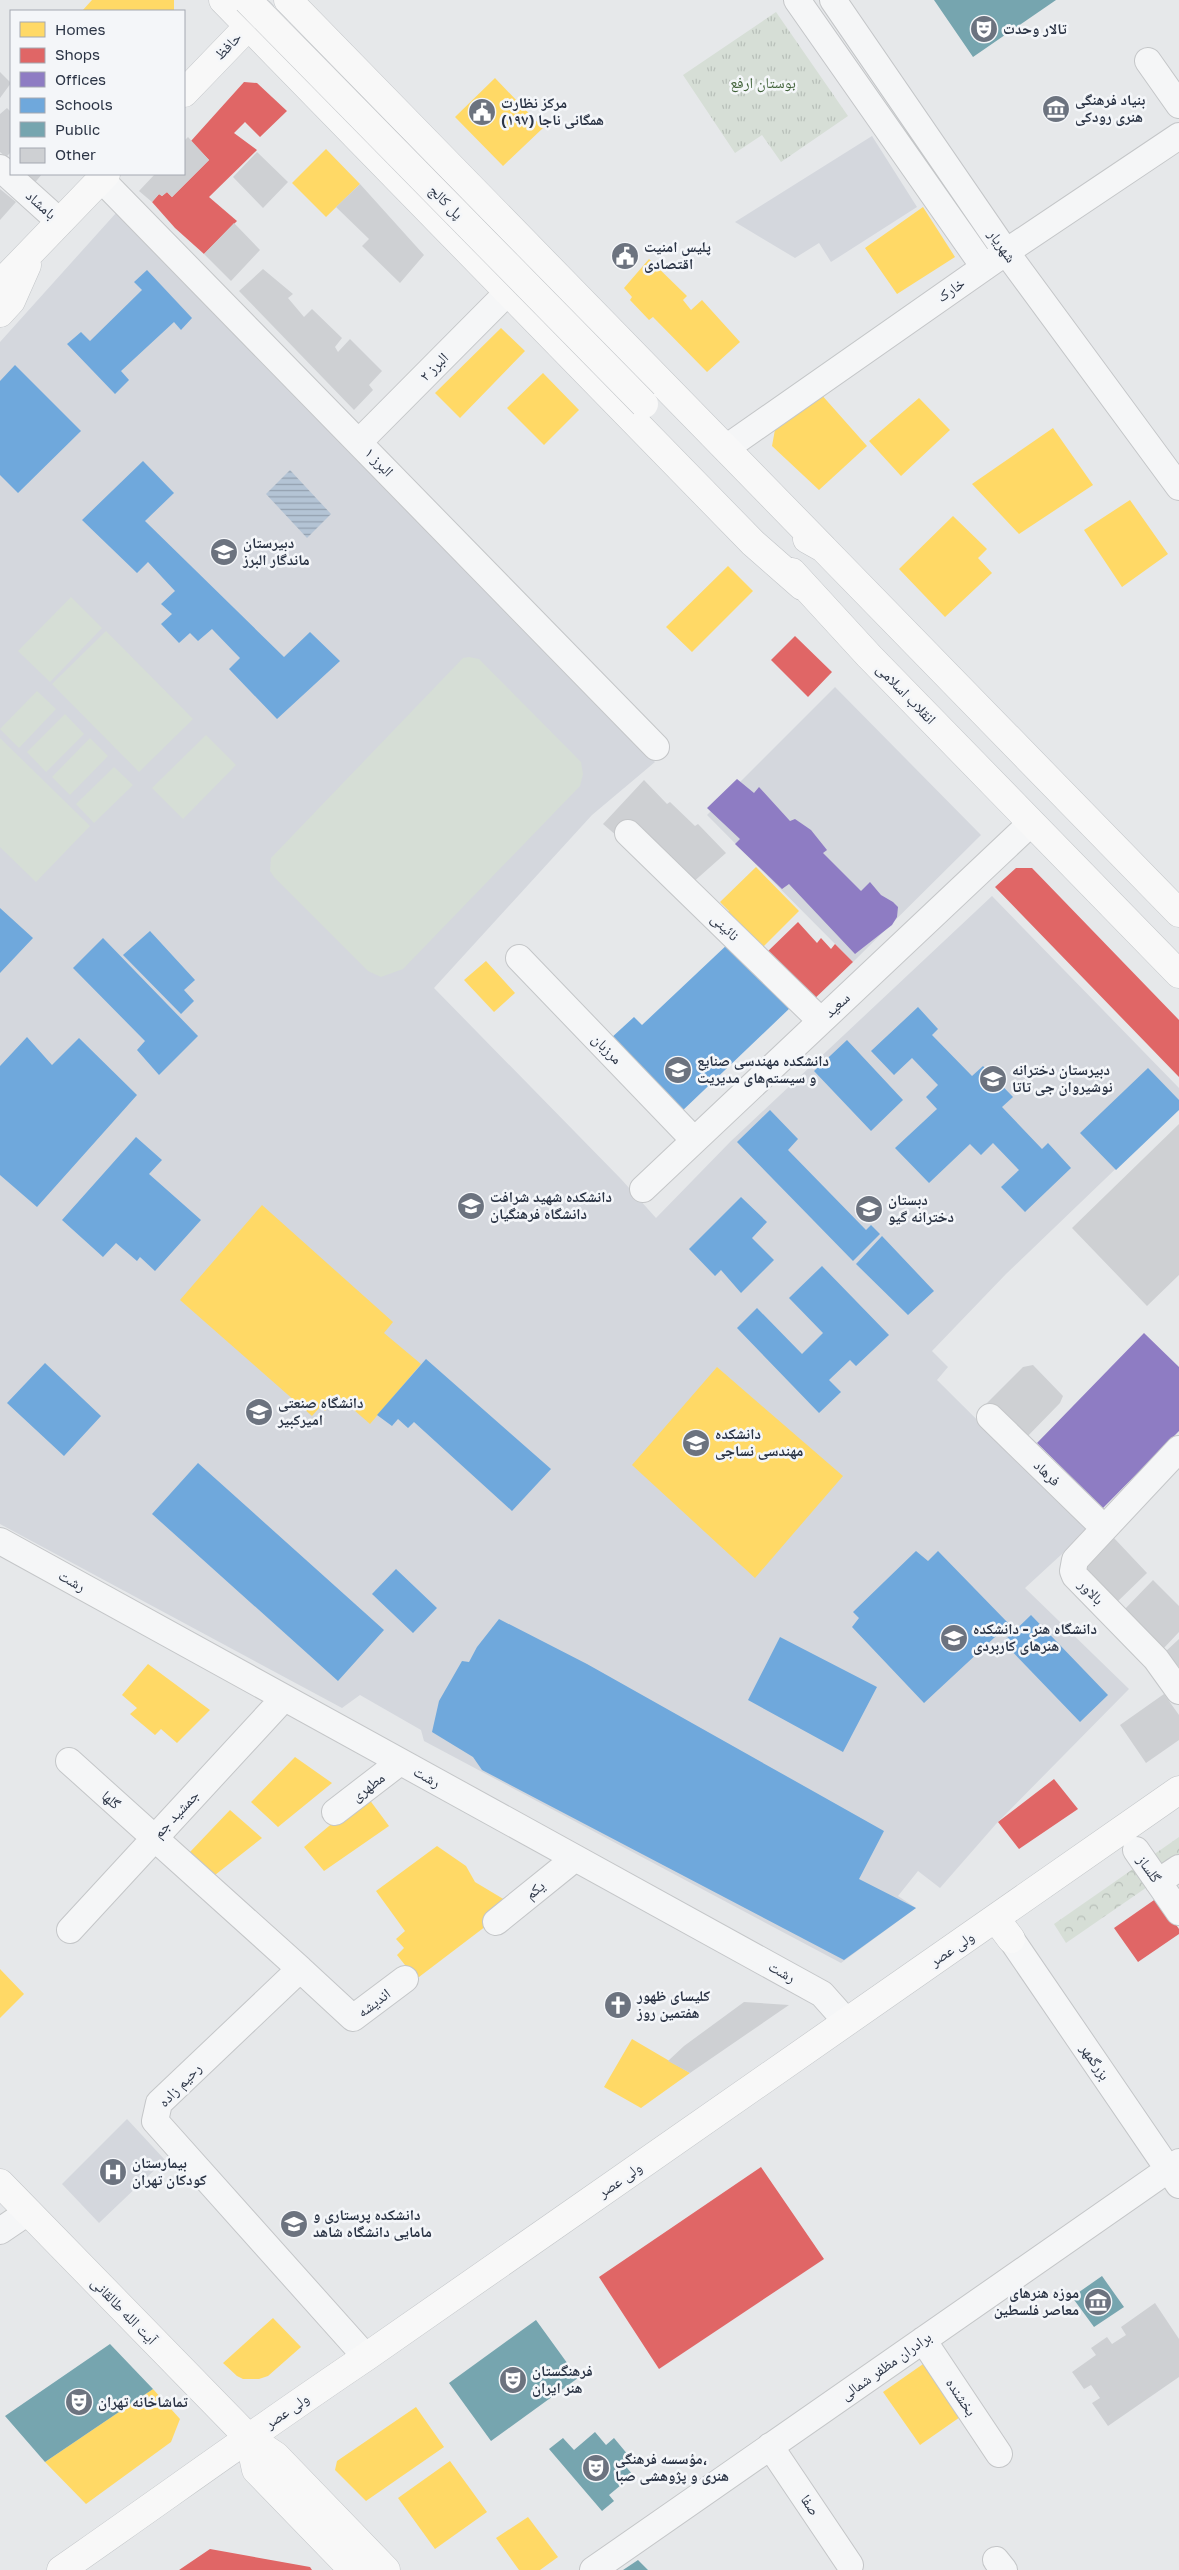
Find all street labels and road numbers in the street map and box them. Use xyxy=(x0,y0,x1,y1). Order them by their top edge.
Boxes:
street label: حافظ xyxy=(210,27,245,63)
street label: پل کالج xyxy=(424,180,468,224)
street label: بامشاد xyxy=(22,186,61,223)
street label: شهریار xyxy=(984,225,1021,266)
street label: خارک xyxy=(933,273,969,306)
street label: البرز ۲ xyxy=(415,348,452,385)
street label: البرز ۱ xyxy=(361,443,398,480)
street label: انقلاب اسلامی xyxy=(872,659,940,729)
street label: نائینی xyxy=(706,909,744,945)
street label: سعید xyxy=(820,988,853,1021)
street label: مرزبان xyxy=(588,1029,627,1069)
street label: فرهاد xyxy=(1030,1455,1065,1490)
street label: رشت xyxy=(55,1565,89,1596)
street label: بالاور xyxy=(1074,1574,1108,1609)
street label: رشت xyxy=(410,1761,444,1792)
street label: مطهری xyxy=(347,1768,389,1806)
street label: جمشید جم xyxy=(148,1785,204,1843)
street label: گلها xyxy=(98,1786,125,1813)
street label: گلساز xyxy=(1133,1850,1166,1887)
street label: یکم xyxy=(521,1876,549,1904)
street label: ولی عصر xyxy=(925,1927,978,1972)
street label: رشت xyxy=(765,1956,799,1987)
street label: اندیشه xyxy=(353,1984,394,2021)
street label: بزرگمهر xyxy=(1076,2039,1115,2084)
street label: رحیم زاده xyxy=(154,2058,206,2111)
street label: ولی عصر xyxy=(593,2158,646,2203)
street label: آیت الله طالقانی xyxy=(87,2273,162,2350)
street label: برادران مظفر شمالی xyxy=(836,2327,936,2405)
street label: بخشنده xyxy=(942,2374,981,2419)
street label: ولی عصر xyxy=(260,2389,313,2434)
street label: صفا xyxy=(797,2491,824,2518)

